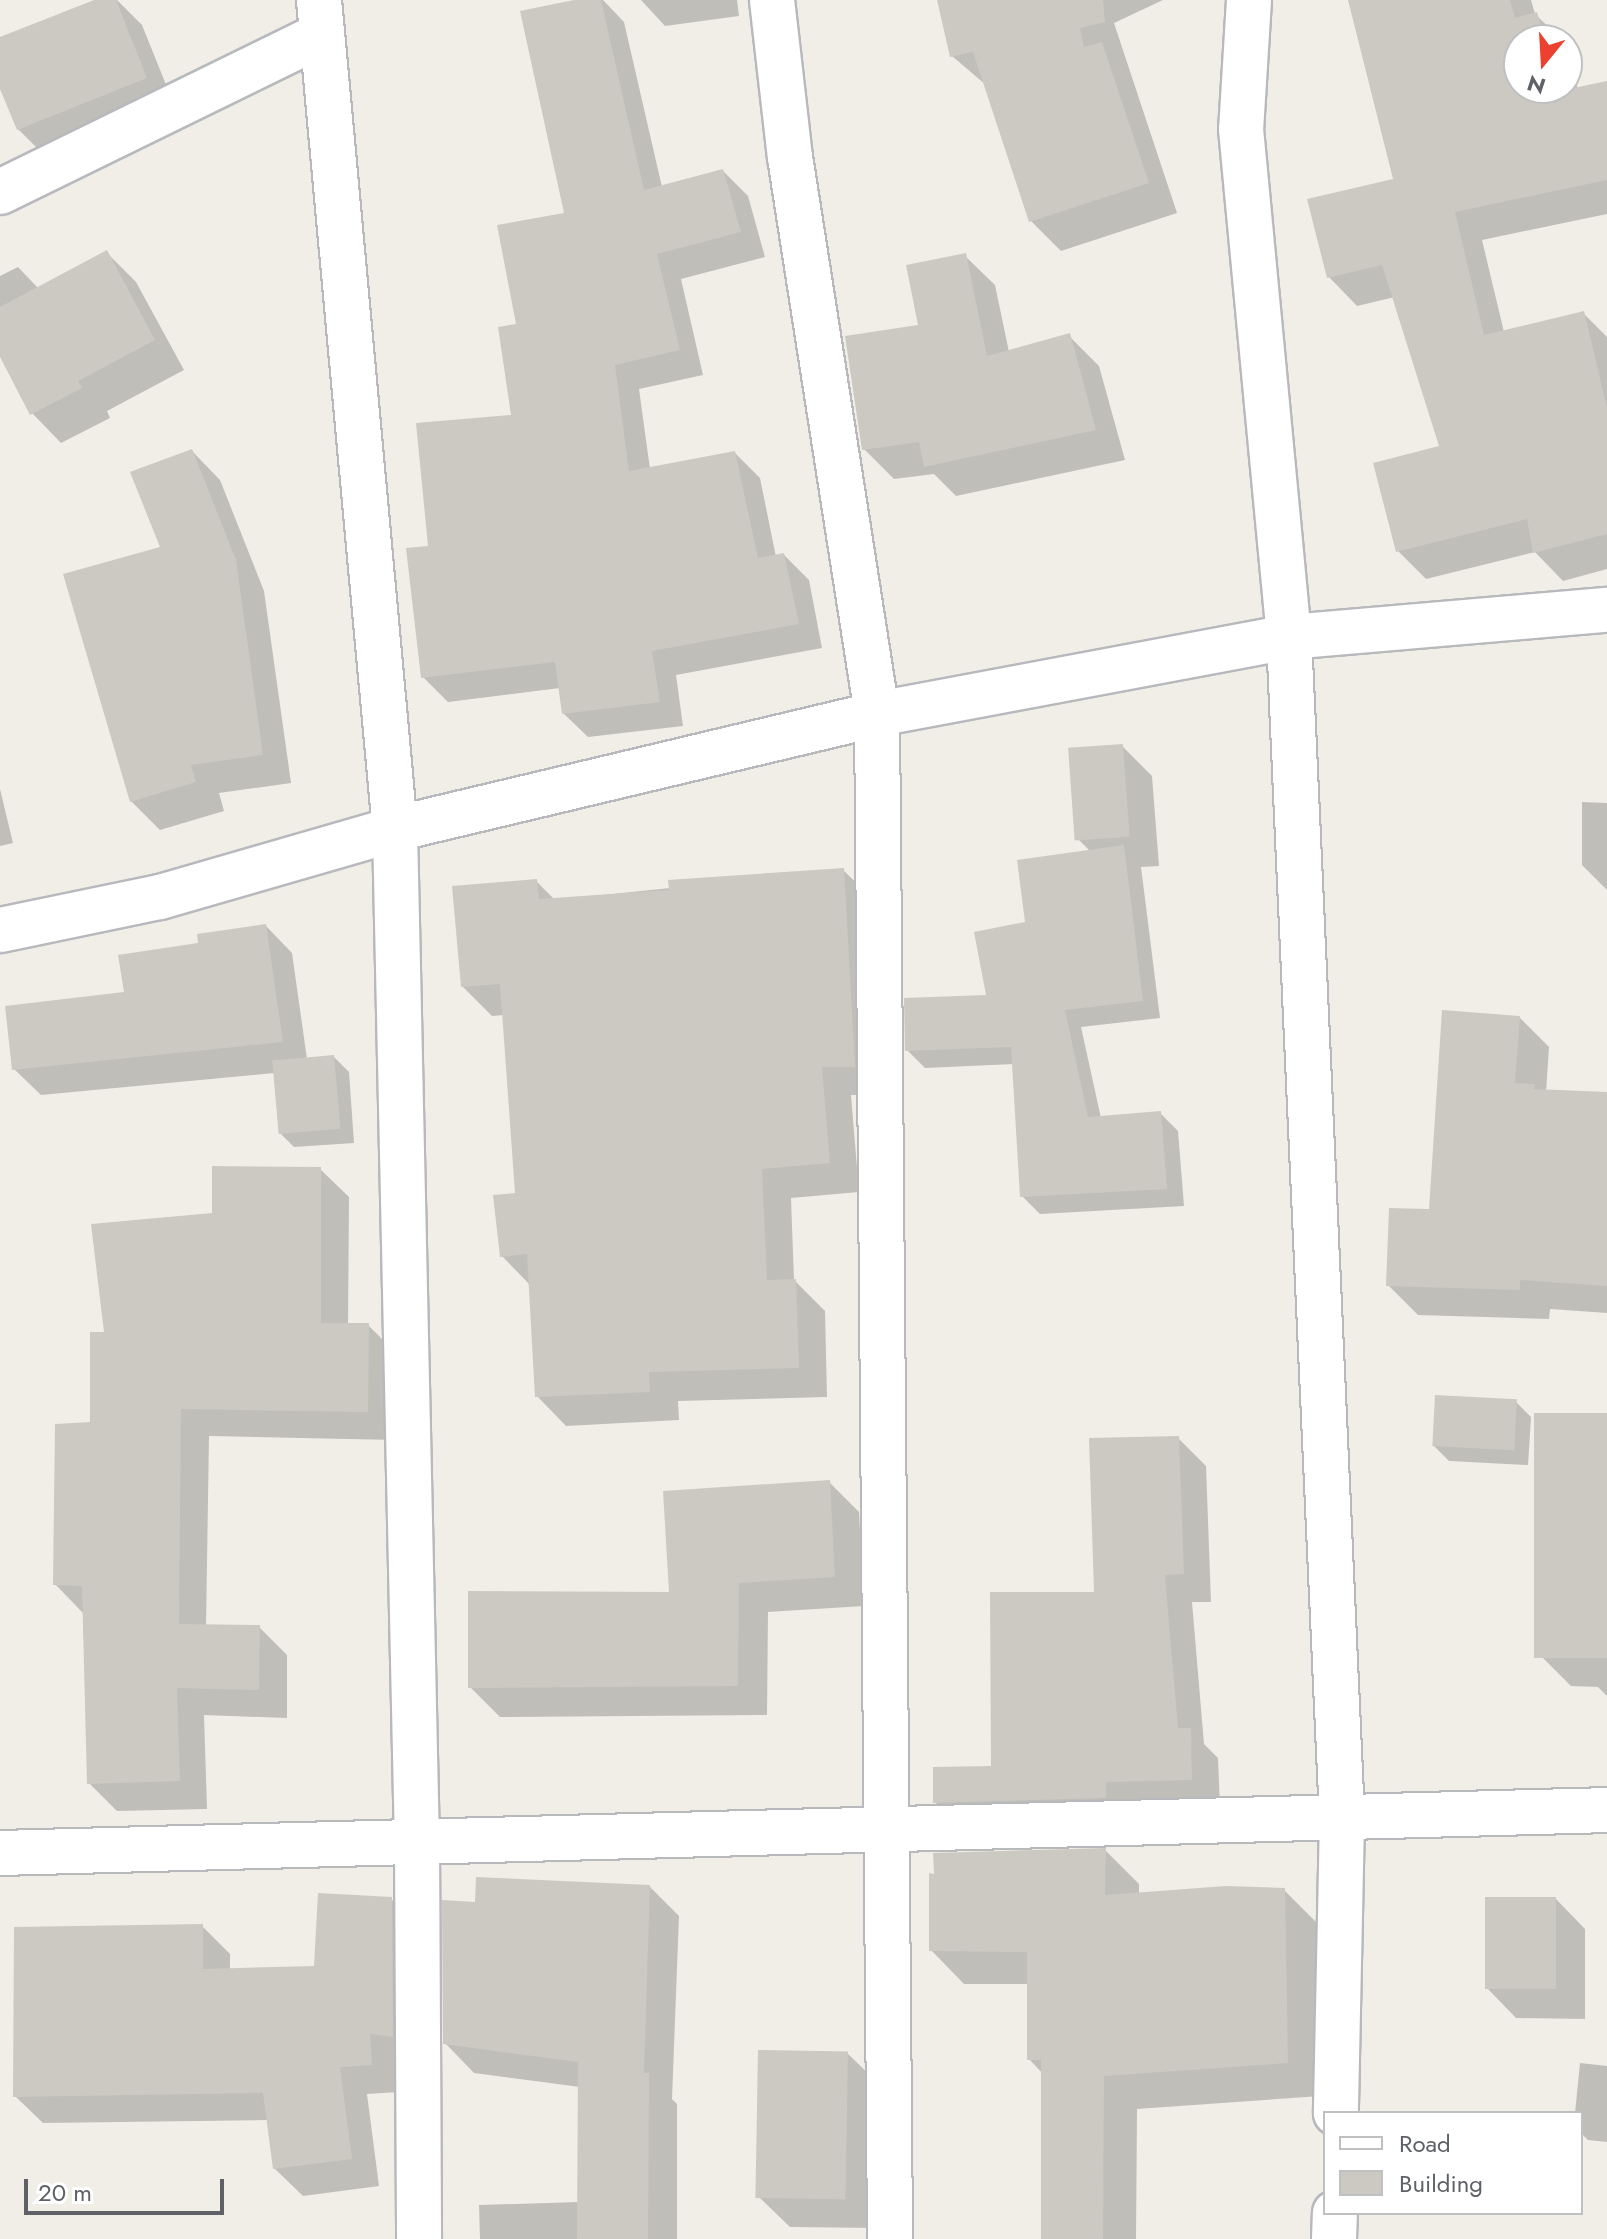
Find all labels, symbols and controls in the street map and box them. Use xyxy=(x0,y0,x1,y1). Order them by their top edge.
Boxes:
north arrow xyxy=(1503,24,1583,104)
text: N xyxy=(1523,67,1549,103)
legend xyxy=(1323,2111,1583,2215)
text: Road xyxy=(1399,2126,1451,2161)
scale bar xyxy=(28,2163,228,2213)
text: Building xyxy=(1399,2166,1483,2201)
text: 20 m xyxy=(38,2175,92,2210)

